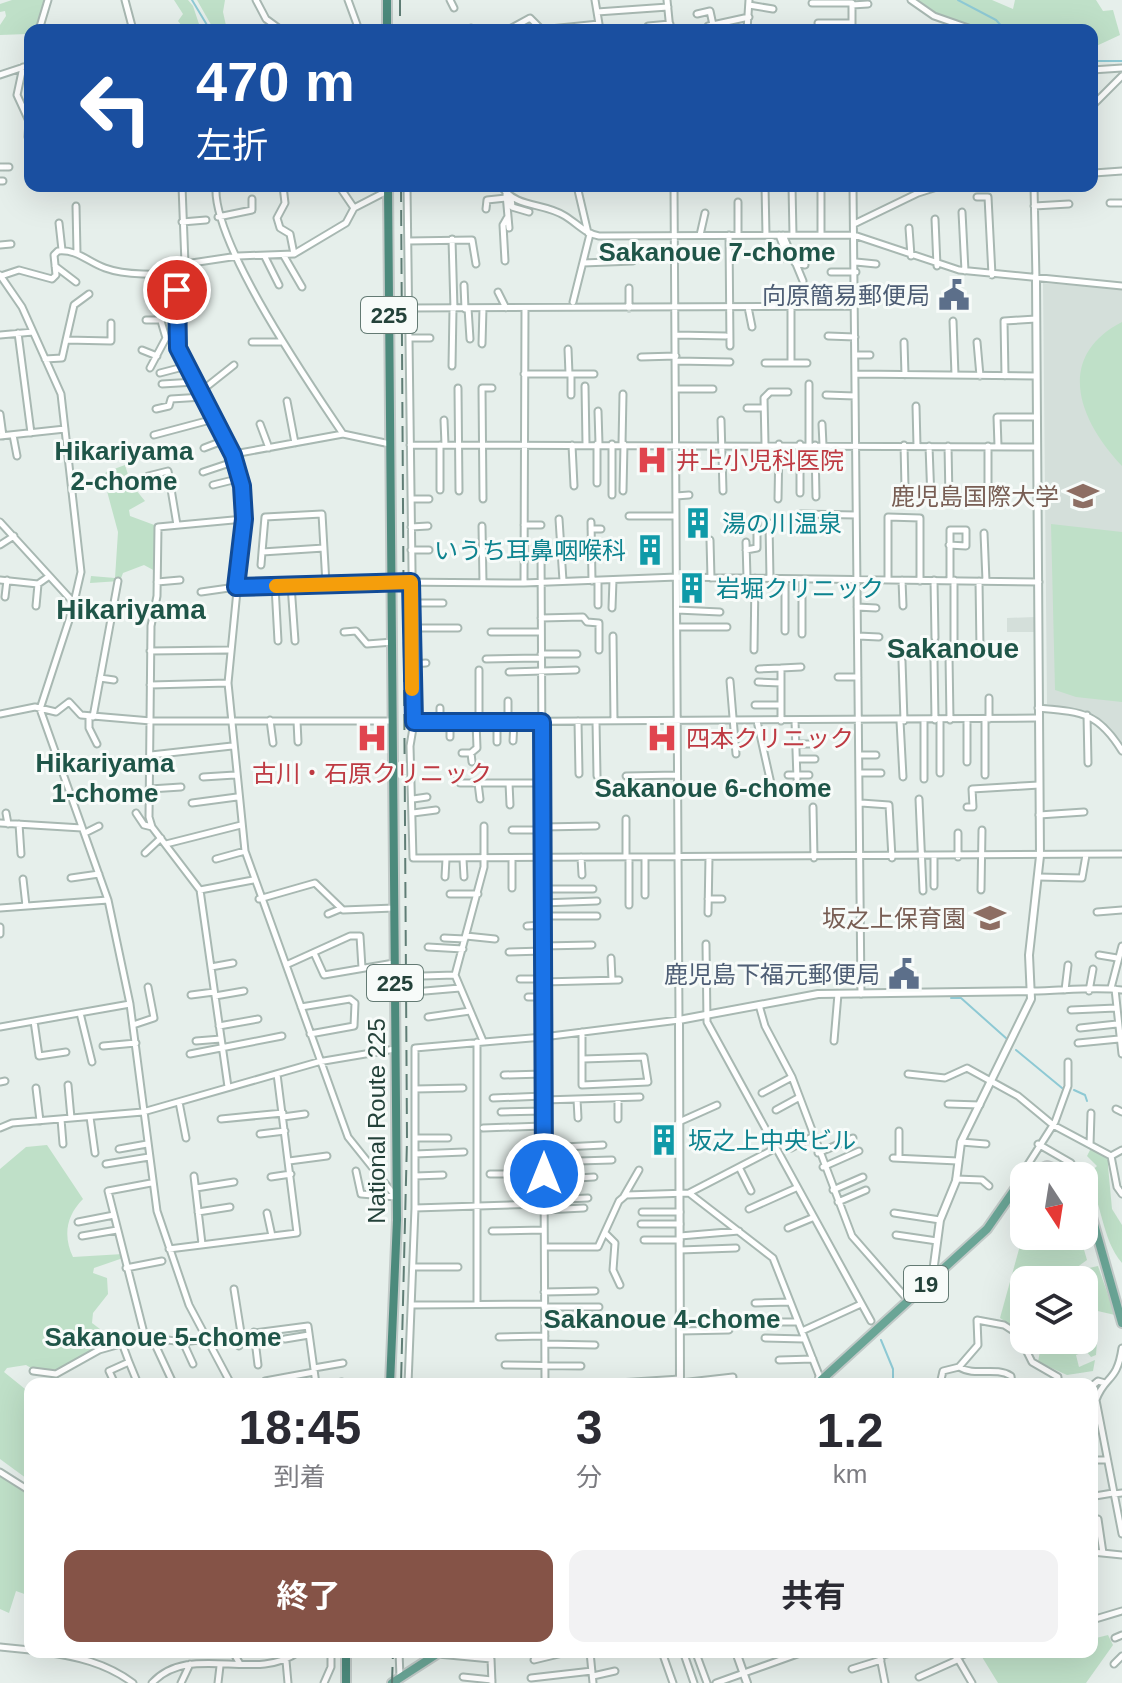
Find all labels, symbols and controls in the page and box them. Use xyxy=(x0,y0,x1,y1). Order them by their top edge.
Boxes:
text: 470 m xyxy=(196,50,355,113)
icon: left xyxy=(64,56,168,160)
text: 左折 xyxy=(196,125,268,166)
district label: Sakanoue 7-chome xyxy=(599,237,835,267)
pin xyxy=(143,256,211,324)
icon: arrive xyxy=(155,268,199,312)
public building icon: 向原簡易郵便局 xyxy=(937,278,971,312)
place label: 向原簡易郵便局 xyxy=(762,282,930,309)
road number: 225 xyxy=(361,297,417,333)
district label: Hikariyama 2-chome xyxy=(55,436,194,496)
hospital icon: 井上小児科医院 xyxy=(635,443,669,477)
place label: 井上小児科医院 xyxy=(676,447,844,474)
school or university icon: 鹿児島国際大学 xyxy=(1066,479,1100,513)
place label: 鹿児島国際大学 xyxy=(891,483,1059,510)
building icon: 湯の川温泉 xyxy=(681,506,715,540)
place label: 湯の川温泉 xyxy=(722,510,842,537)
building icon: いうち耳鼻咽喉科 xyxy=(633,533,667,567)
place label: いうち耳鼻咽喉科 xyxy=(434,537,626,564)
building icon: 岩堀クリニック xyxy=(675,571,709,605)
place label: 岩堀クリニック xyxy=(716,575,884,602)
district label: Hikariyama xyxy=(56,594,206,625)
district label: Sakanoue xyxy=(887,633,1019,664)
hospital icon: 古川・石原クリニック xyxy=(355,721,389,755)
hospital icon: 四本クリニック xyxy=(645,721,679,755)
place label: 四本クリニック xyxy=(686,725,854,752)
district label: Hikariyama 1-chome xyxy=(36,748,175,808)
place label: 古川・石原クリニック xyxy=(252,760,492,787)
district label: Sakanoue 6-chome xyxy=(595,773,831,803)
school or university icon: 坂之上保育園 xyxy=(973,901,1007,935)
place label: 坂之上保育園 xyxy=(822,905,966,932)
public building icon: 鹿児島下福元郵便局 xyxy=(887,957,921,991)
place label: 鹿児島下福元郵便局 xyxy=(664,961,880,988)
road number: 225 xyxy=(367,965,423,1001)
street label: National Route 225 xyxy=(363,1018,390,1224)
building icon: 坂之上中央ビル xyxy=(647,1123,681,1157)
place label: 坂之上中央ビル xyxy=(688,1127,856,1154)
position arrow xyxy=(502,1132,586,1216)
north arrow xyxy=(1010,1162,1098,1250)
map controls xyxy=(1010,1162,1098,1354)
road number: 19 xyxy=(904,1266,948,1302)
button: layers xyxy=(1010,1266,1098,1354)
district label: Sakanoue 4-chome xyxy=(544,1304,780,1334)
district label: Sakanoue 5-chome xyxy=(45,1322,281,1352)
text: 18:45 xyxy=(238,1401,361,1454)
text: 3 xyxy=(576,1401,602,1454)
text: 1.2 xyxy=(817,1404,884,1457)
text: km xyxy=(833,1459,867,1489)
text: 到着 xyxy=(274,1462,326,1492)
text: 分 xyxy=(576,1462,602,1492)
button: 終了 xyxy=(64,1550,553,1642)
button: 共有 xyxy=(569,1550,1058,1642)

